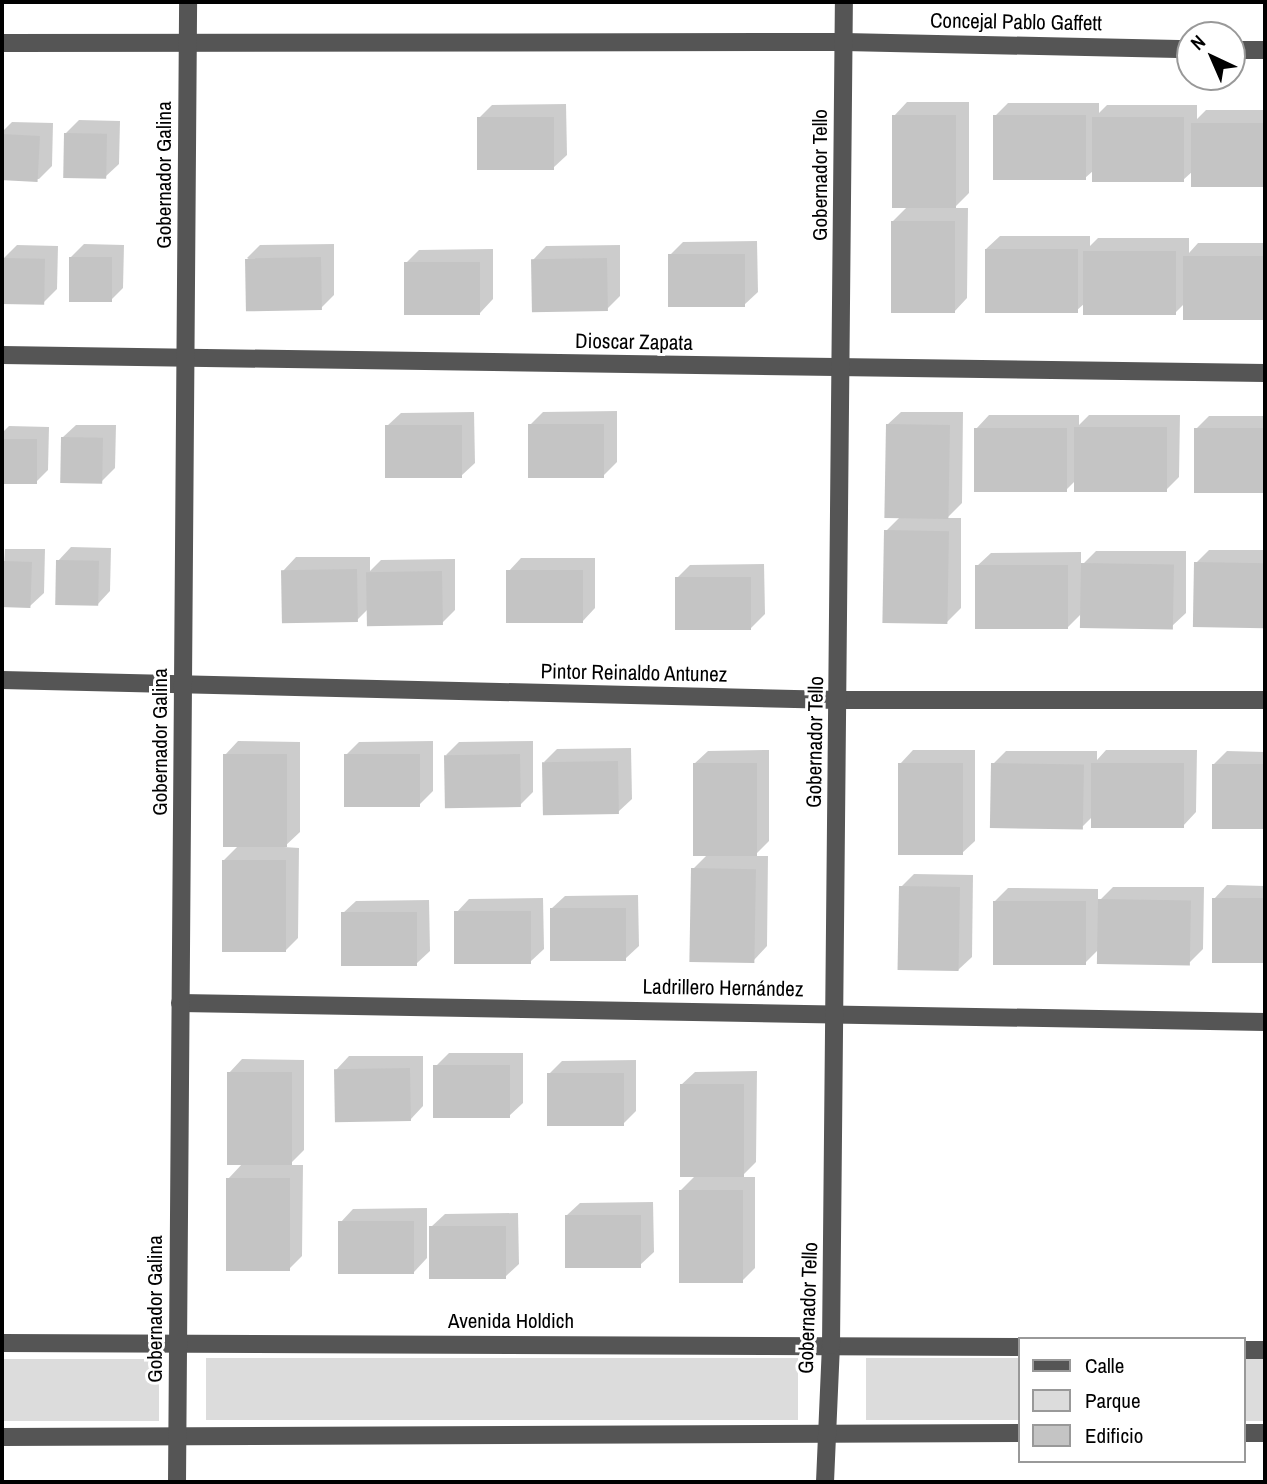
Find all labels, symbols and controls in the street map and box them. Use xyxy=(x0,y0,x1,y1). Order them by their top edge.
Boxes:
street label: Concejal Pablo Gaffett xyxy=(930,8,1102,36)
north arrow xyxy=(1176,21,1246,91)
text: N xyxy=(1185,29,1211,56)
street label: Gobernador Galina xyxy=(151,101,177,249)
street label: Gobernador Tello xyxy=(807,109,833,241)
street label: Dioscar Zapata xyxy=(575,328,693,356)
street label: Pintor Reinaldo Antunez xyxy=(540,659,728,687)
street label: Gobernador Galina xyxy=(147,668,173,816)
street label: Gobernador Tello xyxy=(801,676,829,808)
street label: Ladrillero Hernández xyxy=(642,974,804,1002)
street label: Gobernador Galina xyxy=(142,1235,168,1383)
street label: Gobernador Tello xyxy=(793,1242,823,1374)
street label: Avenida Holdich xyxy=(448,1308,574,1334)
legend xyxy=(1018,1337,1246,1463)
text: Calle xyxy=(1085,1351,1124,1380)
text: Parque xyxy=(1085,1386,1141,1415)
text: Edificio xyxy=(1085,1421,1143,1450)

